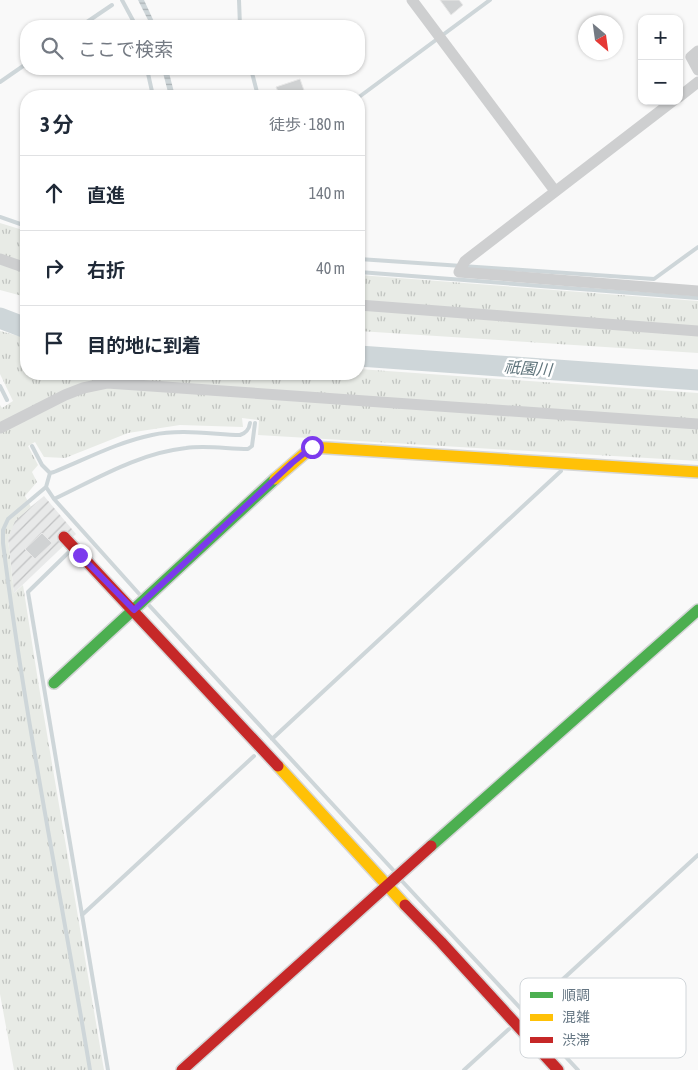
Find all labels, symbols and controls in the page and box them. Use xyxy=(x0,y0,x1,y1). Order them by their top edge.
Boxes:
north arrow xyxy=(578,15,623,60)
map controls xyxy=(638,15,683,105)
button: + xyxy=(638,15,683,60)
search box xyxy=(20,20,365,75)
icon: search xyxy=(38,34,66,62)
text: ここで検索 xyxy=(78,38,173,60)
button: − xyxy=(638,60,683,105)
text: 3 分 xyxy=(40,112,74,136)
text: 徒歩 · 180 m xyxy=(269,115,345,133)
icon: ahead xyxy=(40,179,68,207)
text: 直進 xyxy=(87,184,125,206)
text: 140 m xyxy=(309,184,345,202)
icon: right xyxy=(40,254,68,282)
text: 右折 xyxy=(87,259,125,281)
text: 40 m xyxy=(316,259,345,277)
icon: arrive xyxy=(40,329,68,357)
text: 目的地に到着 xyxy=(87,334,201,356)
water label: 祇園川 xyxy=(503,357,555,379)
route start xyxy=(301,436,324,459)
route end xyxy=(69,544,92,567)
legend xyxy=(520,978,686,1058)
text: 順調 xyxy=(562,987,590,1003)
text: 混雑 xyxy=(562,1009,590,1025)
text: 渋滞 xyxy=(562,1032,590,1048)

